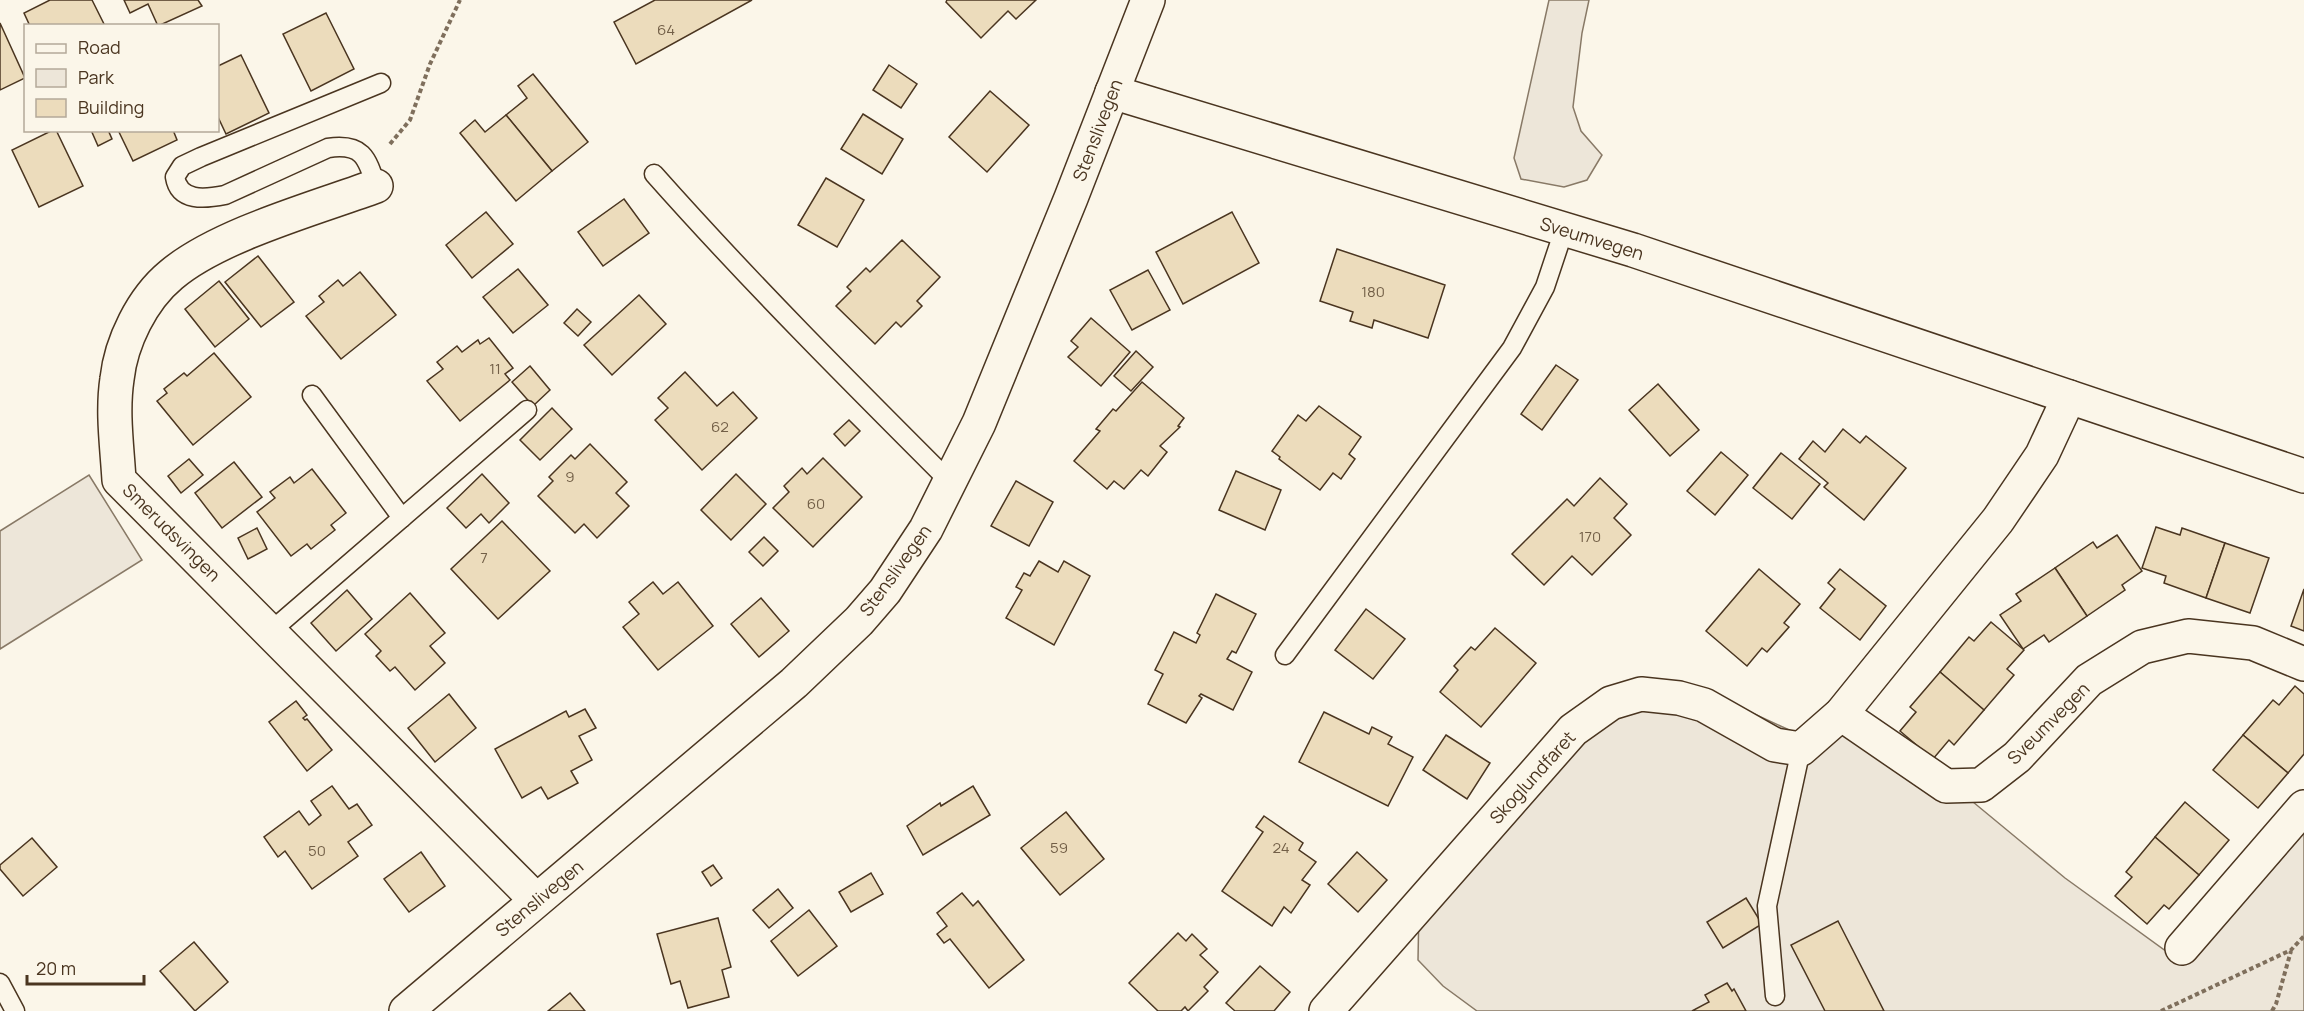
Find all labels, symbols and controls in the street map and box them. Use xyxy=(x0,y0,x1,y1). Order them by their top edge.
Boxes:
house number: 64 xyxy=(657,19,675,40)
legend xyxy=(24,24,219,132)
text: Road xyxy=(78,35,121,59)
text: Park xyxy=(78,65,115,89)
street label: Stenslivegen xyxy=(1067,75,1127,185)
text: Building xyxy=(78,95,144,119)
street label: Sveumvegen xyxy=(1537,211,1647,265)
house number: 180 xyxy=(1361,281,1385,302)
house number: 11 xyxy=(489,358,501,379)
house number: 62 xyxy=(711,416,729,437)
house number: 9 xyxy=(565,466,575,487)
street label: Smerudsvingen xyxy=(118,478,226,586)
house number: 60 xyxy=(807,493,825,514)
street label: Stenslivegen xyxy=(854,519,936,621)
house number: 170 xyxy=(1579,526,1601,547)
house number: 7 xyxy=(480,547,488,568)
street label: Sveumvegen xyxy=(2002,677,2094,769)
street label: Skoglundfaret xyxy=(1484,725,1580,829)
house number: 59 xyxy=(1050,837,1068,858)
house number: 24 xyxy=(1272,837,1290,858)
house number: 50 xyxy=(308,840,326,861)
street label: Stenslivegen xyxy=(490,854,588,942)
scale bar xyxy=(27,948,144,986)
text: 20 m xyxy=(36,956,76,980)

